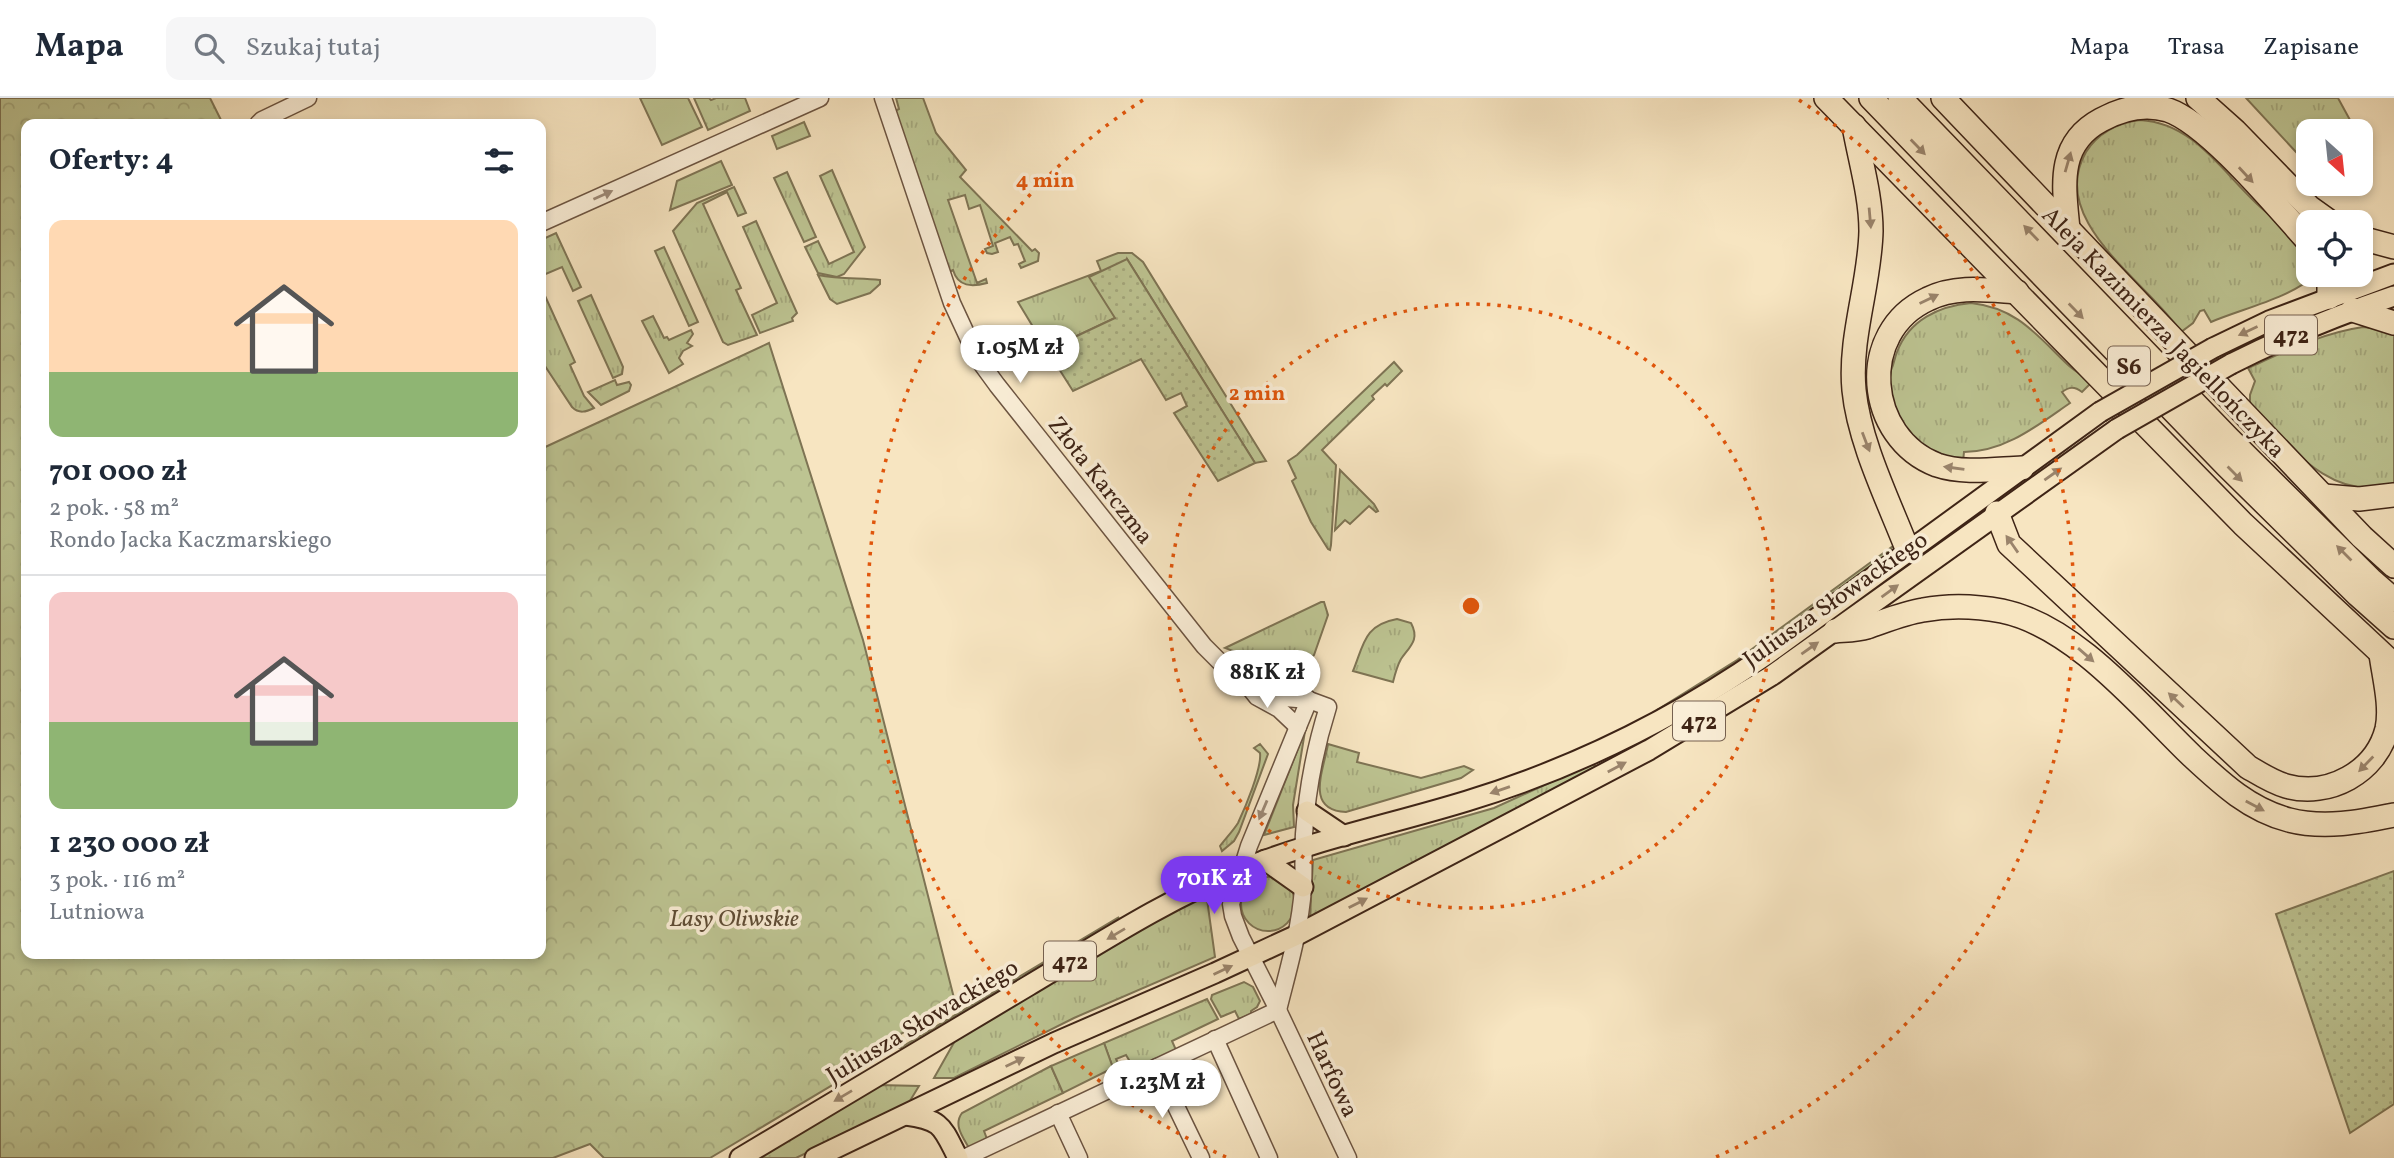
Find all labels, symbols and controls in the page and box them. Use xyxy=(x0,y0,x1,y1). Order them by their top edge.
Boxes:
search box xyxy=(166,17,656,80)
text: Mapa xyxy=(35,25,124,71)
icon: search xyxy=(190,29,228,67)
text: Szukaj tutaj xyxy=(246,30,381,66)
text: Mapa xyxy=(2070,31,2130,65)
text: Trasa xyxy=(2168,31,2225,65)
text: Zapisane xyxy=(2263,31,2359,65)
north arrow xyxy=(2296,119,2373,196)
map controls xyxy=(2296,119,2373,287)
one-way arrow xyxy=(1910,138,1926,155)
text: Oferty: 4 xyxy=(49,140,174,182)
icon: filters xyxy=(480,142,518,180)
one-way arrow xyxy=(2063,151,2073,172)
one-way arrow xyxy=(2238,166,2254,183)
text: 4 min xyxy=(1016,167,1074,196)
one-way arrow xyxy=(593,189,613,201)
street label: Aleja Kazimierza Jagiellończyka xyxy=(2033,200,2292,467)
one-way arrow xyxy=(1865,207,1876,229)
button: locate xyxy=(2296,210,2373,287)
one-way arrow xyxy=(2024,225,2040,242)
icon: home xyxy=(221,266,347,392)
one-way arrow xyxy=(1919,294,1939,305)
one-way arrow xyxy=(2068,302,2085,319)
road number: 472 xyxy=(2265,316,2317,354)
one-way arrow xyxy=(2238,325,2258,337)
pin: 1.05M zł xyxy=(948,326,1092,385)
text: 1.05M zł xyxy=(976,332,1064,364)
road number: S6 xyxy=(2108,346,2150,386)
text: 2 min xyxy=(1229,380,1285,409)
street label: Złota Karczma xyxy=(1038,410,1160,553)
one-way arrow xyxy=(1861,432,1872,453)
text: 701 000 zł xyxy=(49,451,186,493)
one-way arrow xyxy=(1943,462,1965,473)
one-way arrow xyxy=(2226,465,2242,482)
one-way arrow xyxy=(2044,467,2062,481)
text: 2 pok. · 58 m² xyxy=(49,493,179,525)
street label: Juliusza Słowackiego xyxy=(1737,524,1935,677)
text: Rondo Jacka Kaczmarskiego xyxy=(49,525,332,557)
one-way arrow xyxy=(2005,534,2019,553)
one-way arrow xyxy=(2337,545,2353,562)
one-way arrow xyxy=(1881,584,1900,598)
centre of rings xyxy=(1459,594,1483,618)
icon: home xyxy=(221,638,347,764)
one-way arrow xyxy=(1801,642,1820,655)
one-way arrow xyxy=(2078,647,2095,662)
pin: 881K zł xyxy=(1202,650,1332,710)
text: 881K zł xyxy=(1229,657,1305,689)
one-way arrow xyxy=(2168,692,2185,708)
road number: 472 xyxy=(1673,702,1725,740)
one-way arrow xyxy=(2357,756,2374,773)
one-way arrow xyxy=(1607,761,1626,773)
one-way arrow xyxy=(1489,785,1510,796)
one-way arrow xyxy=(1258,799,1269,820)
one-way arrow xyxy=(2246,800,2266,812)
text: 1 230 000 zł xyxy=(49,823,209,865)
pin: 701K zł xyxy=(1149,856,1279,916)
text: 701K zł xyxy=(1177,863,1251,895)
text: 3 pok. · 116 m² xyxy=(49,865,185,897)
text: Lutniowa xyxy=(49,897,145,929)
one-way arrow xyxy=(1348,898,1368,909)
park label: Lasy Oliwskie xyxy=(669,903,799,937)
one-way arrow xyxy=(1106,927,1125,940)
road number: 472 xyxy=(1044,942,1096,981)
street label: Juliusza Słowackiego xyxy=(821,952,1026,1094)
one-way arrow xyxy=(1213,964,1233,976)
street label: Harfowa xyxy=(1296,1026,1366,1123)
one-way arrow xyxy=(1005,1056,1025,1067)
pin: 1.23M zł xyxy=(1090,1060,1234,1120)
text: 1.23M zł xyxy=(1119,1067,1205,1099)
one-way arrow xyxy=(834,1090,853,1102)

